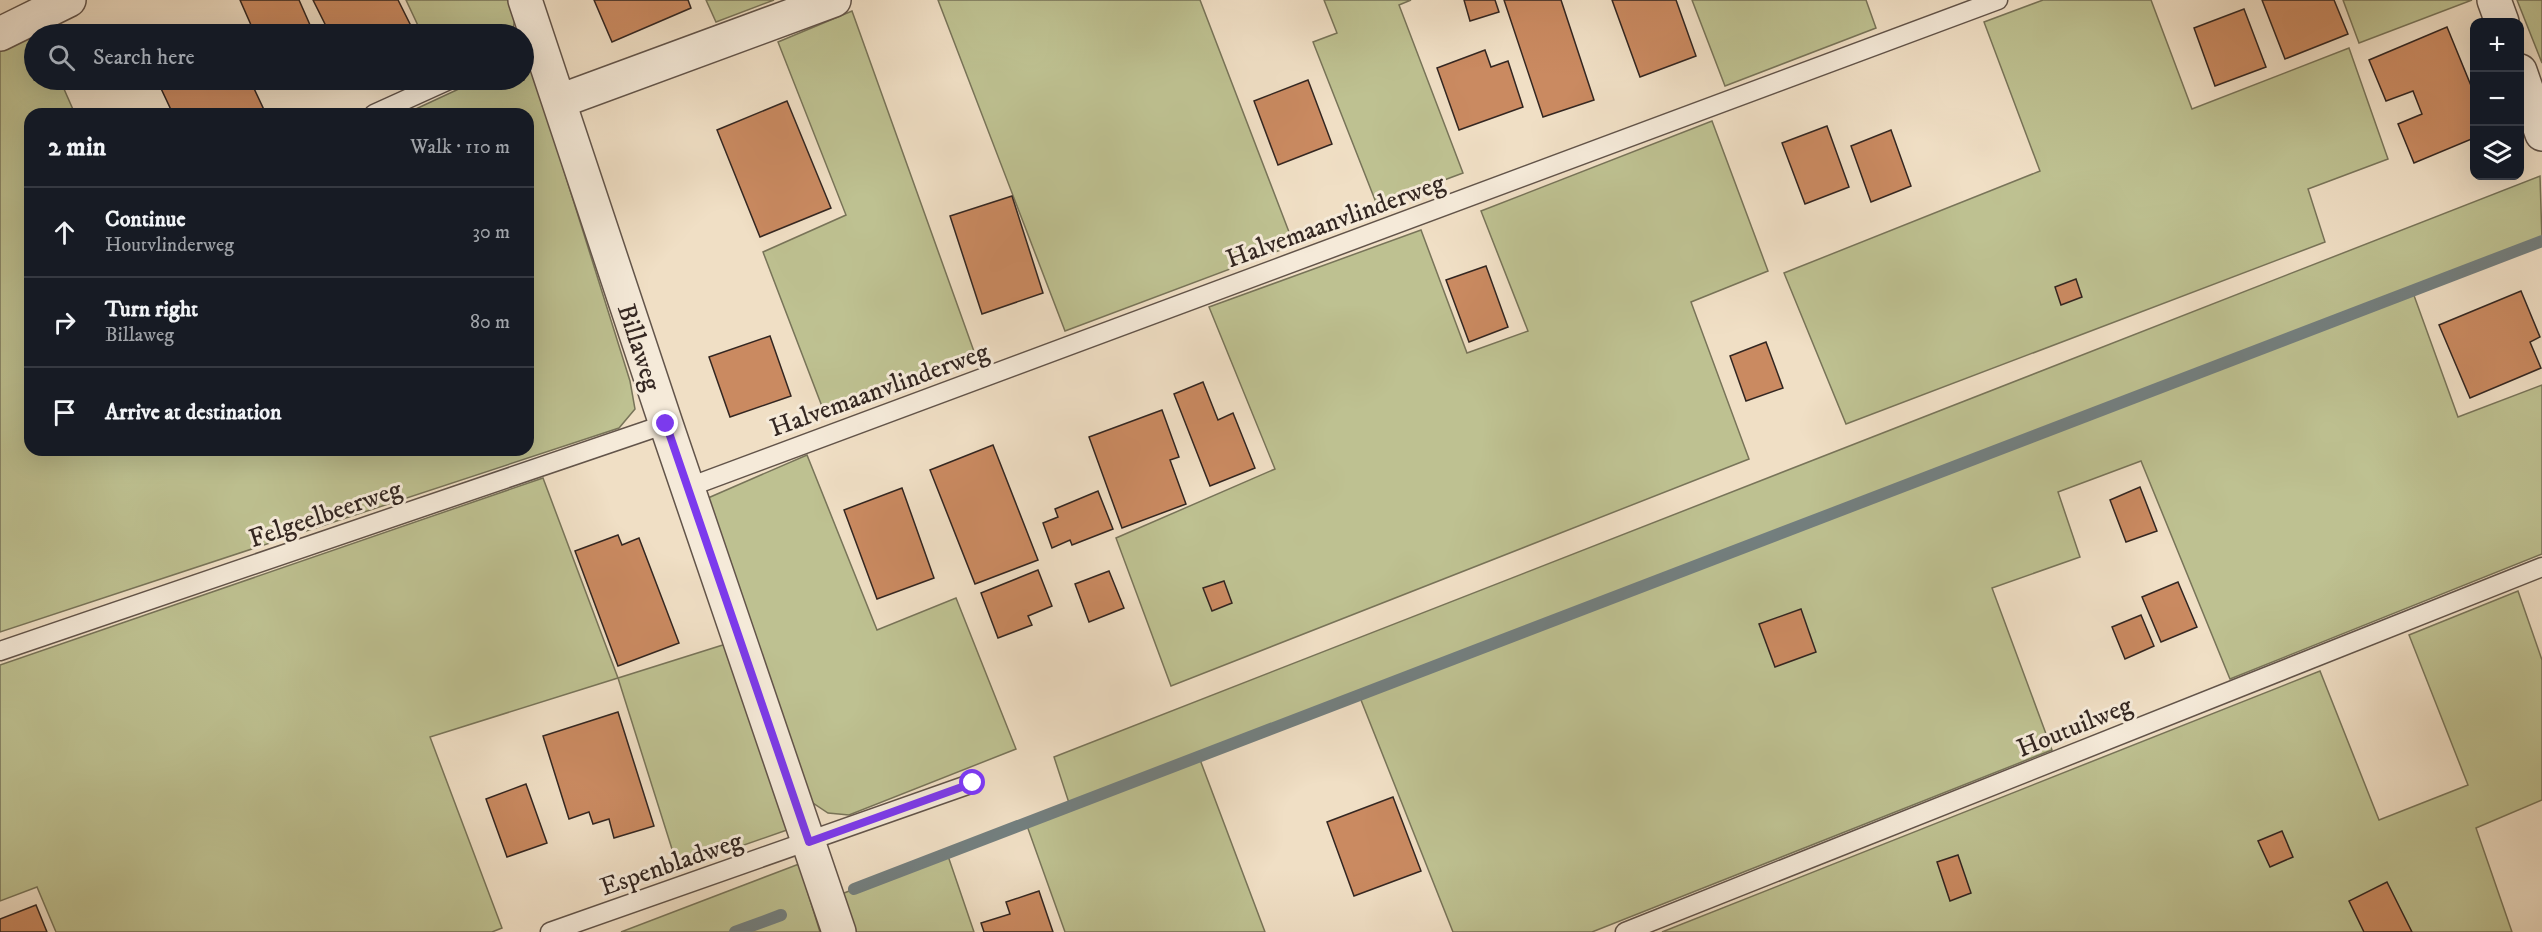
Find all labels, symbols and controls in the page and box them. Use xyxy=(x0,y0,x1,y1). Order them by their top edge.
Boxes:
map controls xyxy=(2470,18,2524,180)
button: + xyxy=(2470,18,2524,72)
search box xyxy=(24,24,534,90)
icon: search xyxy=(45,41,78,74)
text: Search here xyxy=(93,44,195,71)
button: − xyxy=(2470,72,2524,126)
button: layers xyxy=(2470,126,2524,180)
text: 2 min xyxy=(48,131,106,164)
text: Walk · 110 m xyxy=(410,135,510,160)
street label: Halvemaanvlinderweg xyxy=(1222,166,1450,276)
text: Continue xyxy=(105,206,186,233)
icon: ahead xyxy=(48,216,81,249)
text: 30 m xyxy=(472,220,510,245)
text: Houtvlinderweg xyxy=(105,233,234,258)
text: Turn right xyxy=(105,296,198,323)
street label: Billaweg xyxy=(609,300,668,395)
icon: right xyxy=(48,306,81,339)
text: 80 m xyxy=(470,310,510,335)
text: Billaweg xyxy=(105,323,174,348)
street label: Halvemaanvlinderweg xyxy=(766,335,994,445)
icon: arrive xyxy=(48,396,81,429)
text: Arrive at destination xyxy=(105,399,282,426)
route end xyxy=(652,410,678,436)
street label: Felgeelbeerweg xyxy=(245,473,407,556)
street label: Houtuilweg xyxy=(2012,689,2138,766)
route start xyxy=(959,769,985,795)
street label: Espenbladweg xyxy=(596,825,747,904)

